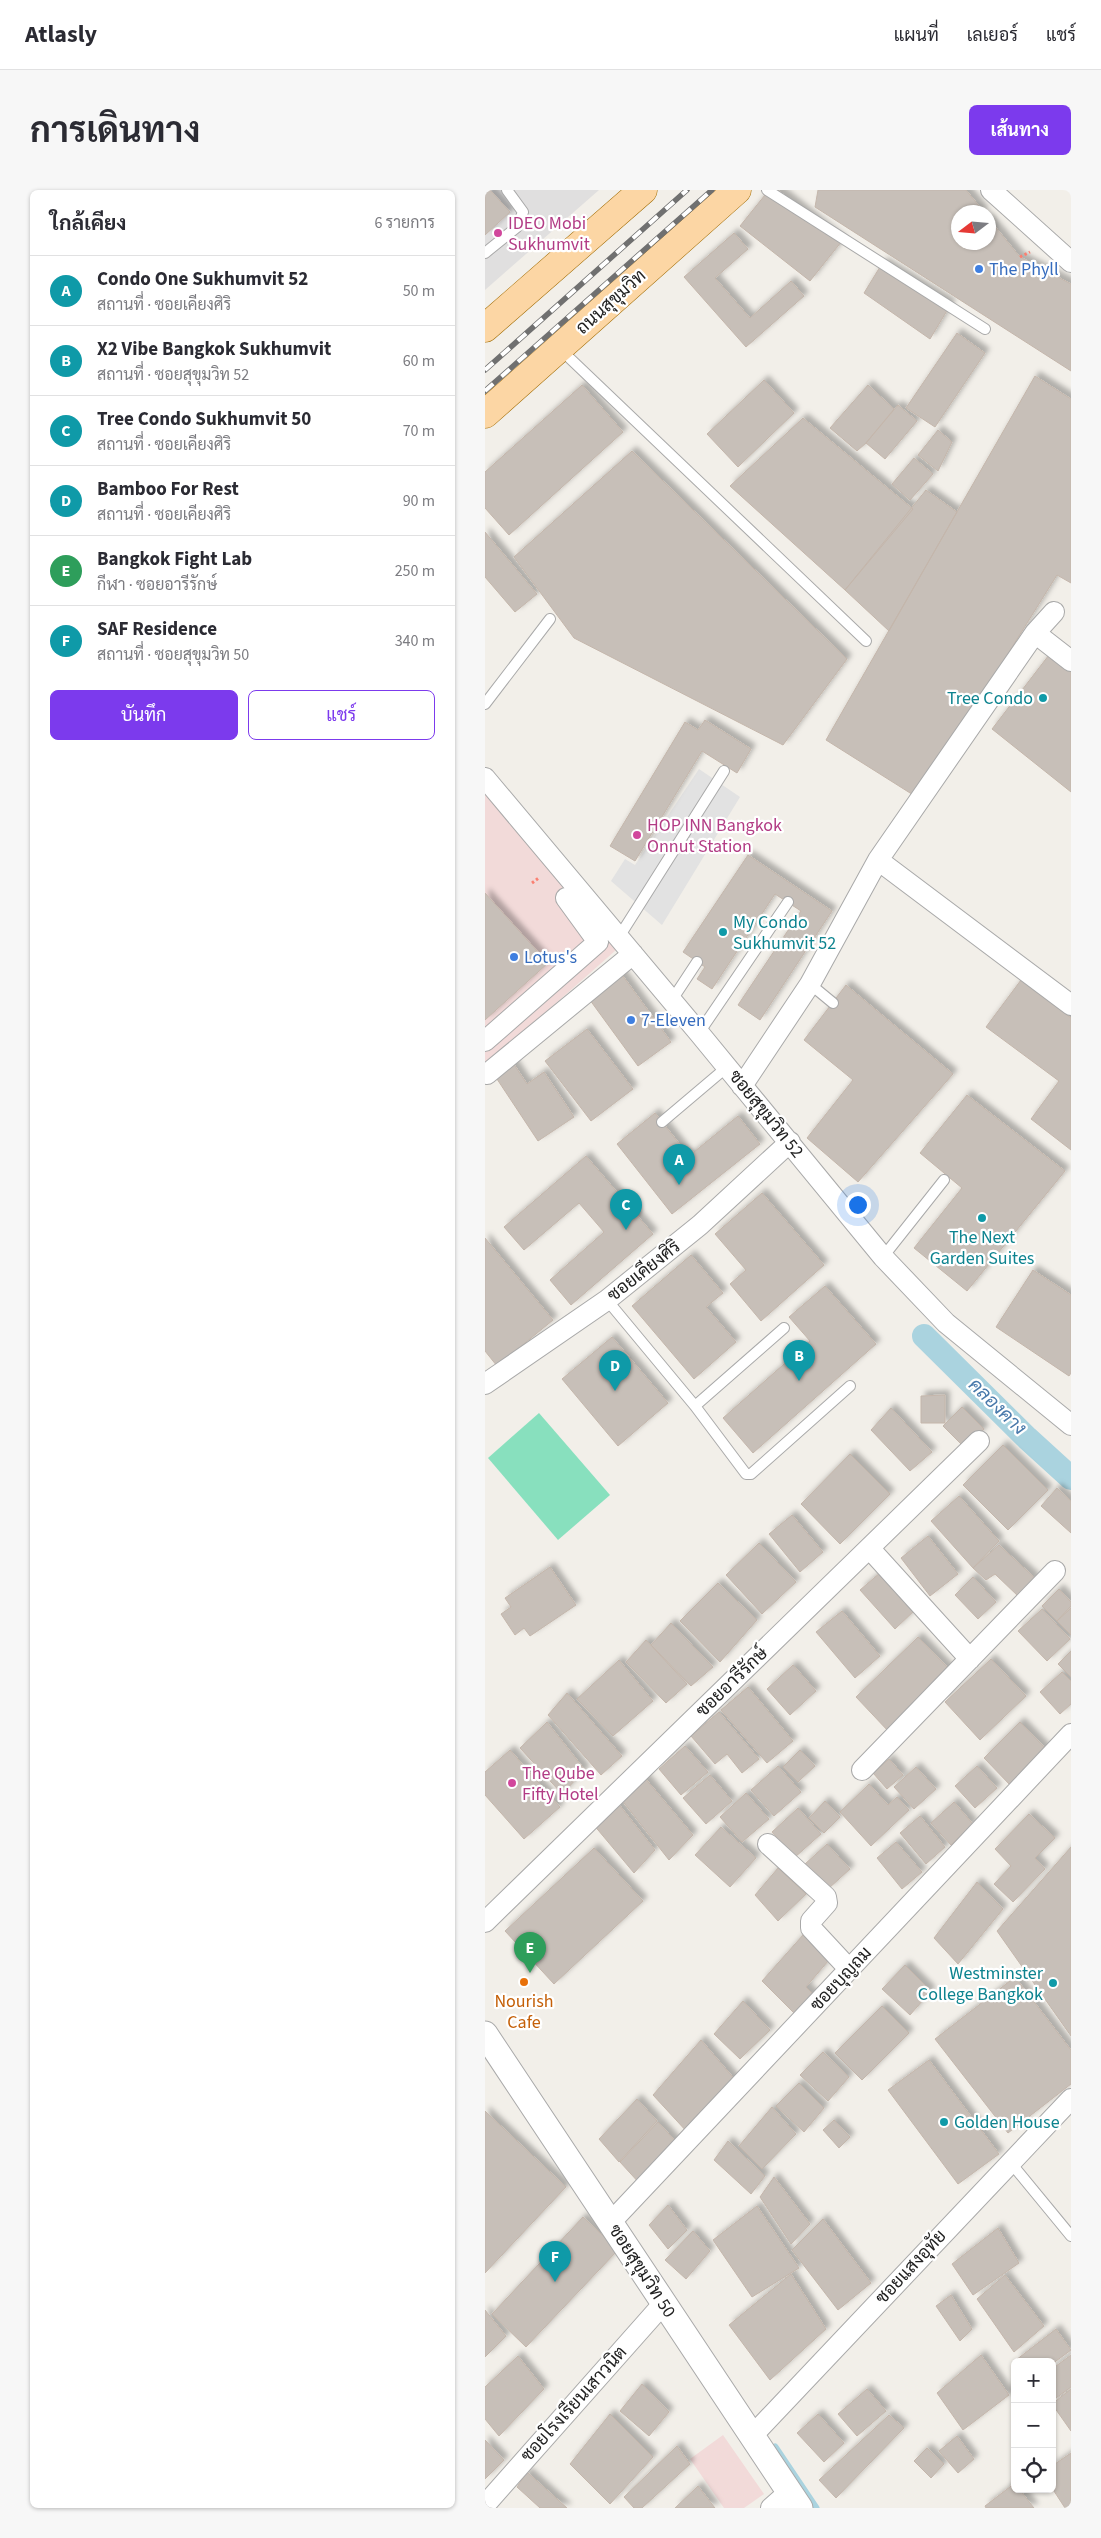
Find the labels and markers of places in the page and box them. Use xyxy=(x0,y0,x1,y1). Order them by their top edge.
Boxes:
place label: IDEO Mobi Sukhumvit xyxy=(508,211,590,257)
marker: IDEO Mobi Sukhumvit xyxy=(492,227,504,239)
place label: The Phyll xyxy=(989,257,1059,282)
marker: The Phyll xyxy=(973,263,985,275)
place label: Tree Condo xyxy=(947,686,1033,711)
marker: Tree Condo xyxy=(1037,692,1049,704)
place label: HOP INN Bangkok Onnut Station xyxy=(647,813,782,859)
marker: HOP INN Bangkok Onnut Station xyxy=(631,829,643,841)
place label: My Condo Sukhumvit 52 xyxy=(733,910,836,956)
marker: My Condo Sukhumvit 52 xyxy=(717,926,729,938)
place label: Lotus's xyxy=(524,945,577,970)
marker: Lotus's xyxy=(508,951,520,963)
place label: 7-Eleven xyxy=(641,1008,706,1033)
marker: 7-Eleven xyxy=(625,1014,637,1026)
pin: A xyxy=(663,1144,695,1185)
pin: C xyxy=(610,1189,642,1230)
marker: The Next Garden Suites xyxy=(976,1212,988,1224)
place label: The Next Garden Suites xyxy=(930,1225,1034,1271)
pin: B xyxy=(783,1340,815,1381)
pin: D xyxy=(599,1350,631,1391)
place label: The Qube Fifty Hotel xyxy=(522,1761,599,1807)
marker: The Qube Fifty Hotel xyxy=(506,1777,518,1789)
pin: E xyxy=(514,1932,546,1973)
place label: Westminster College Bangkok xyxy=(918,1961,1044,2007)
marker: Nourish Cafe xyxy=(518,1976,530,1988)
marker: Westminster College Bangkok xyxy=(1047,1977,1059,1989)
place label: Nourish Cafe xyxy=(494,1989,554,2035)
place label: Golden House xyxy=(954,2110,1060,2135)
marker: Golden House xyxy=(938,2116,950,2128)
pin: F xyxy=(539,2241,571,2282)

